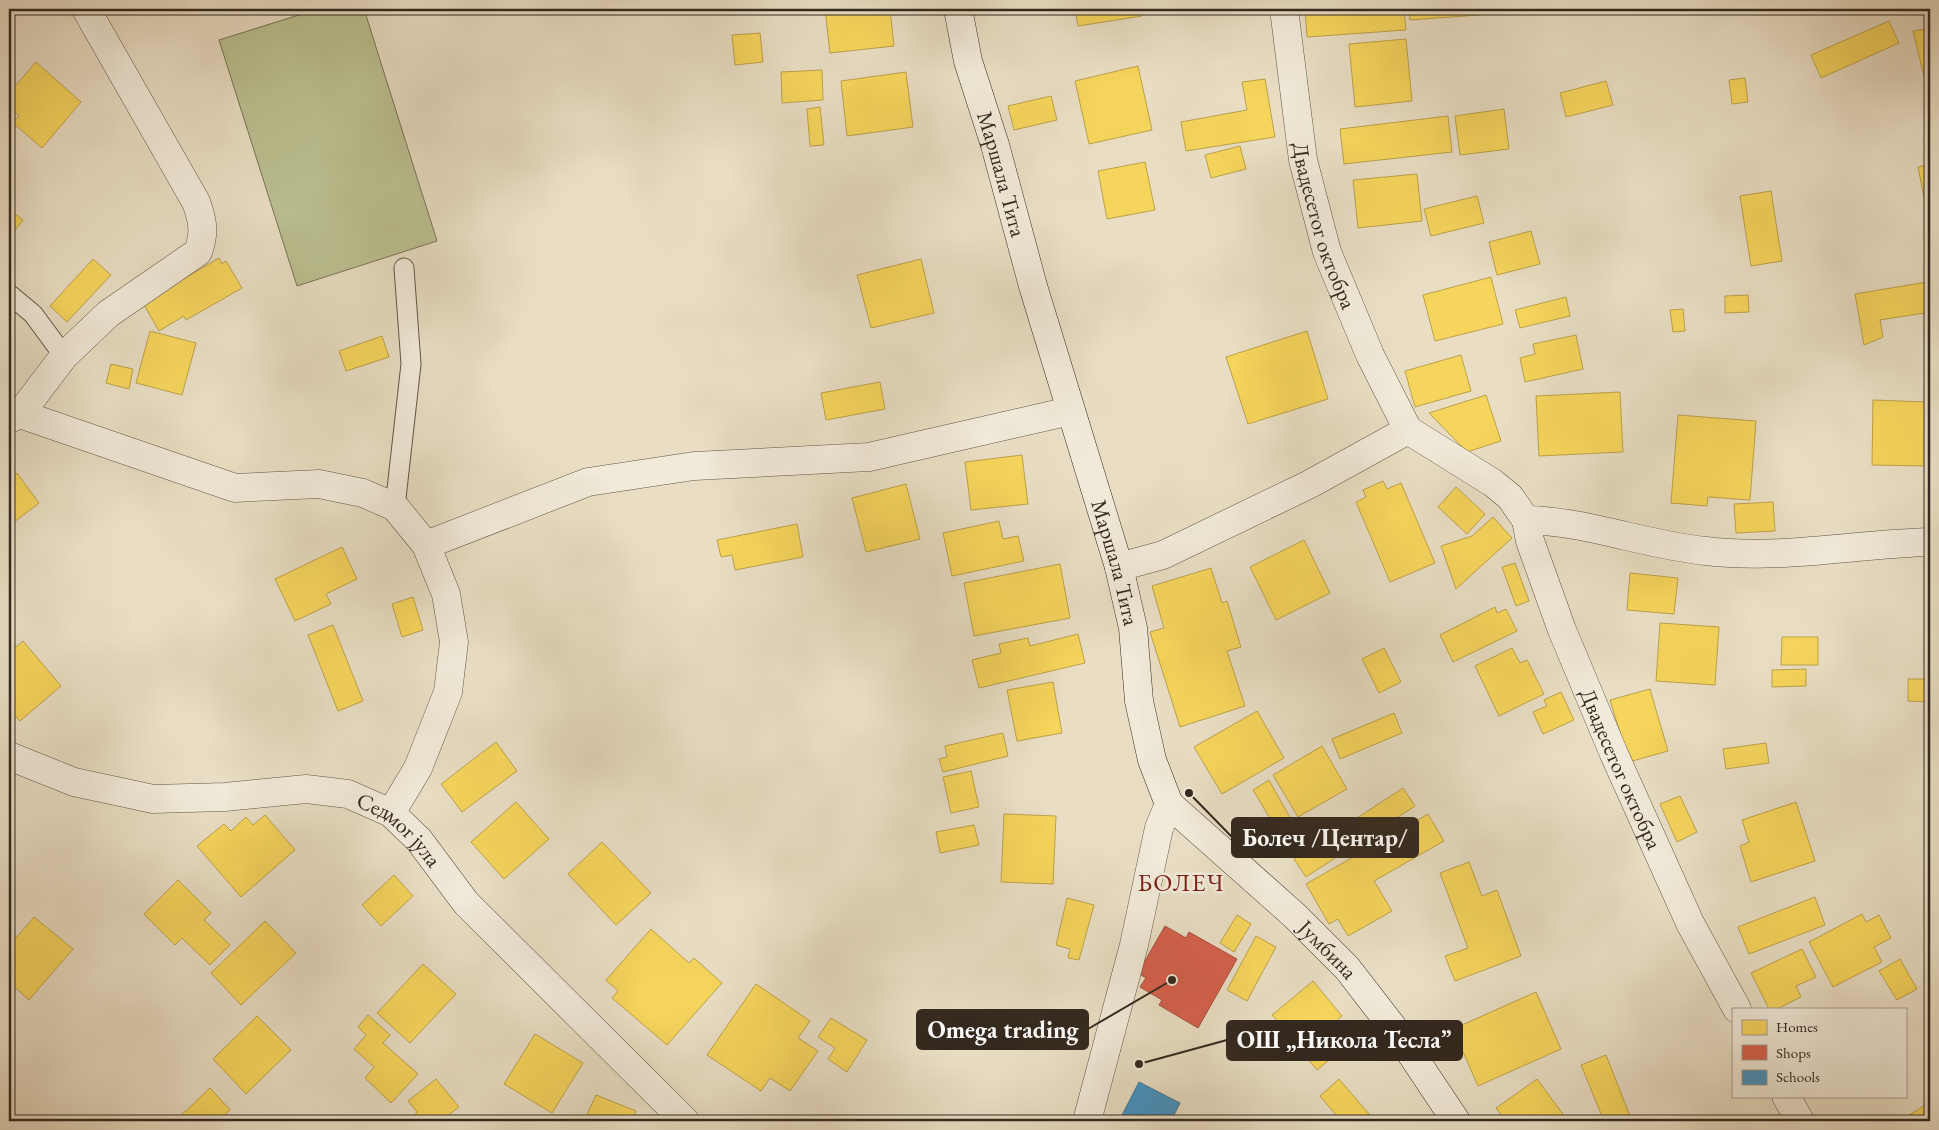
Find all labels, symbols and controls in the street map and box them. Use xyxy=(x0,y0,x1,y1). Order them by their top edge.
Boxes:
street label: Маршала Тита xyxy=(971,107,1034,240)
street label: Двадесетог октобра xyxy=(1286,141,1364,313)
street label: Маршала Тита xyxy=(1085,496,1147,629)
street label: Двадесетог октобра xyxy=(1574,684,1669,854)
street label: Седмог јула xyxy=(352,785,449,873)
callout: Болеч /Центар/ xyxy=(1232,818,1418,857)
text: Болеч /Центар/ xyxy=(1242,822,1408,853)
district label: БОЛЕЧ xyxy=(1137,866,1225,898)
street label: Јумбина xyxy=(1291,912,1365,985)
legend xyxy=(1732,1008,1906,1098)
callout: Omega trading xyxy=(917,1010,1088,1049)
text: Omega trading xyxy=(927,1014,1080,1046)
text: Homes xyxy=(1776,1017,1818,1036)
callout: ОШ „Никола Тесла” xyxy=(1227,1021,1462,1060)
text: ОШ „Никола Тесла” xyxy=(1237,1024,1452,1055)
text: Shops xyxy=(1776,1043,1811,1062)
text: Schools xyxy=(1776,1067,1820,1086)

